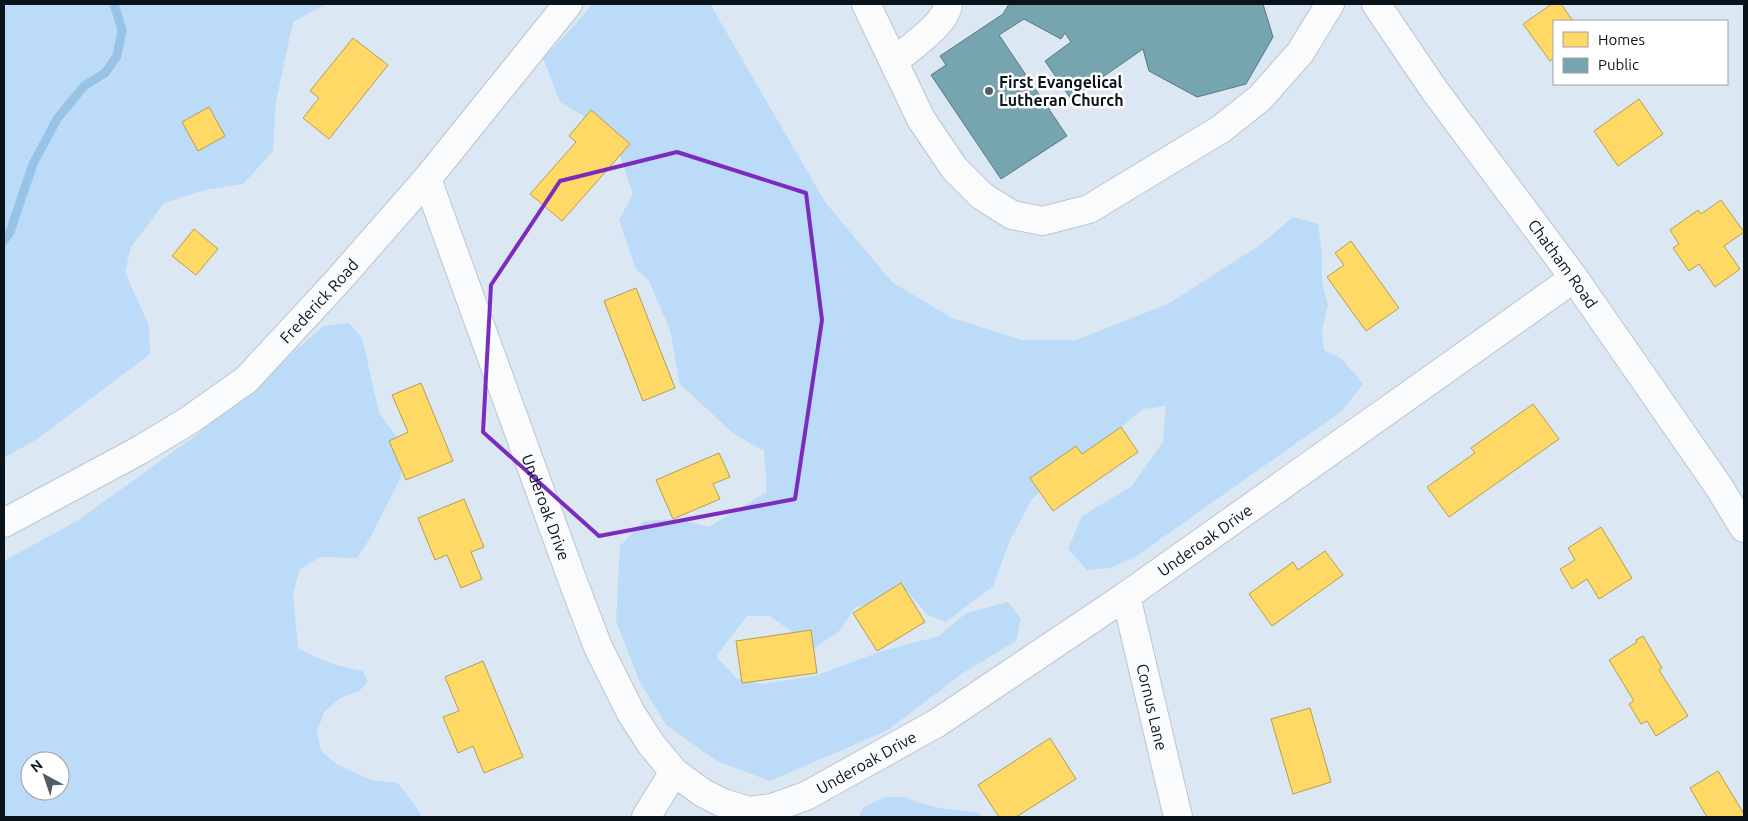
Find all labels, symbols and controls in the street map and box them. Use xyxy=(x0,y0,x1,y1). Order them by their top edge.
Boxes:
legend xyxy=(1553,20,1728,85)
text: Homes xyxy=(1598,31,1645,48)
text: Public xyxy=(1598,56,1639,73)
place label: First Evangelical Lutheran Church xyxy=(999,73,1124,109)
marker: First Evangelical Lutheran Church xyxy=(983,85,995,97)
street label: Chatham Road xyxy=(1525,216,1601,311)
street label: Frederick Road xyxy=(276,255,362,347)
street label: Underoak Drive xyxy=(519,452,573,563)
street label: Underoak Drive xyxy=(1154,500,1255,580)
street label: Cornus Lane xyxy=(1133,662,1171,752)
street label: Underoak Drive xyxy=(813,727,920,797)
north arrow xyxy=(20,751,70,801)
text: N xyxy=(27,757,46,776)

